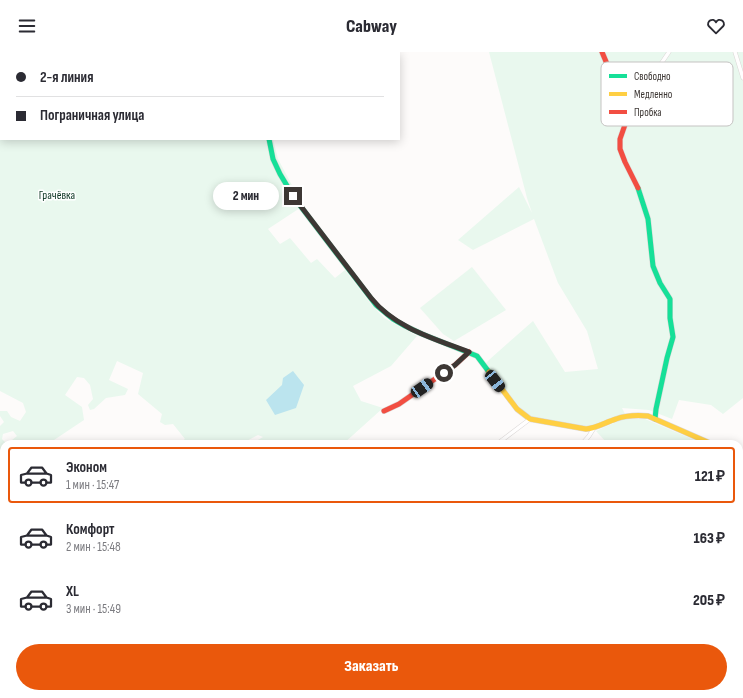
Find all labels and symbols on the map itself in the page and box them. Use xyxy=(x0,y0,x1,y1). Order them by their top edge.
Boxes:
legend xyxy=(601,62,733,126)
text: Свободно xyxy=(634,70,671,83)
text: Медленно xyxy=(634,88,673,101)
text: Пробка xyxy=(634,106,662,119)
callout: 2 мин xyxy=(213,182,279,210)
route end xyxy=(284,187,302,205)
park label: Грачёвка xyxy=(39,188,76,203)
route start xyxy=(435,364,453,382)
car xyxy=(483,368,507,394)
car xyxy=(409,376,435,400)

